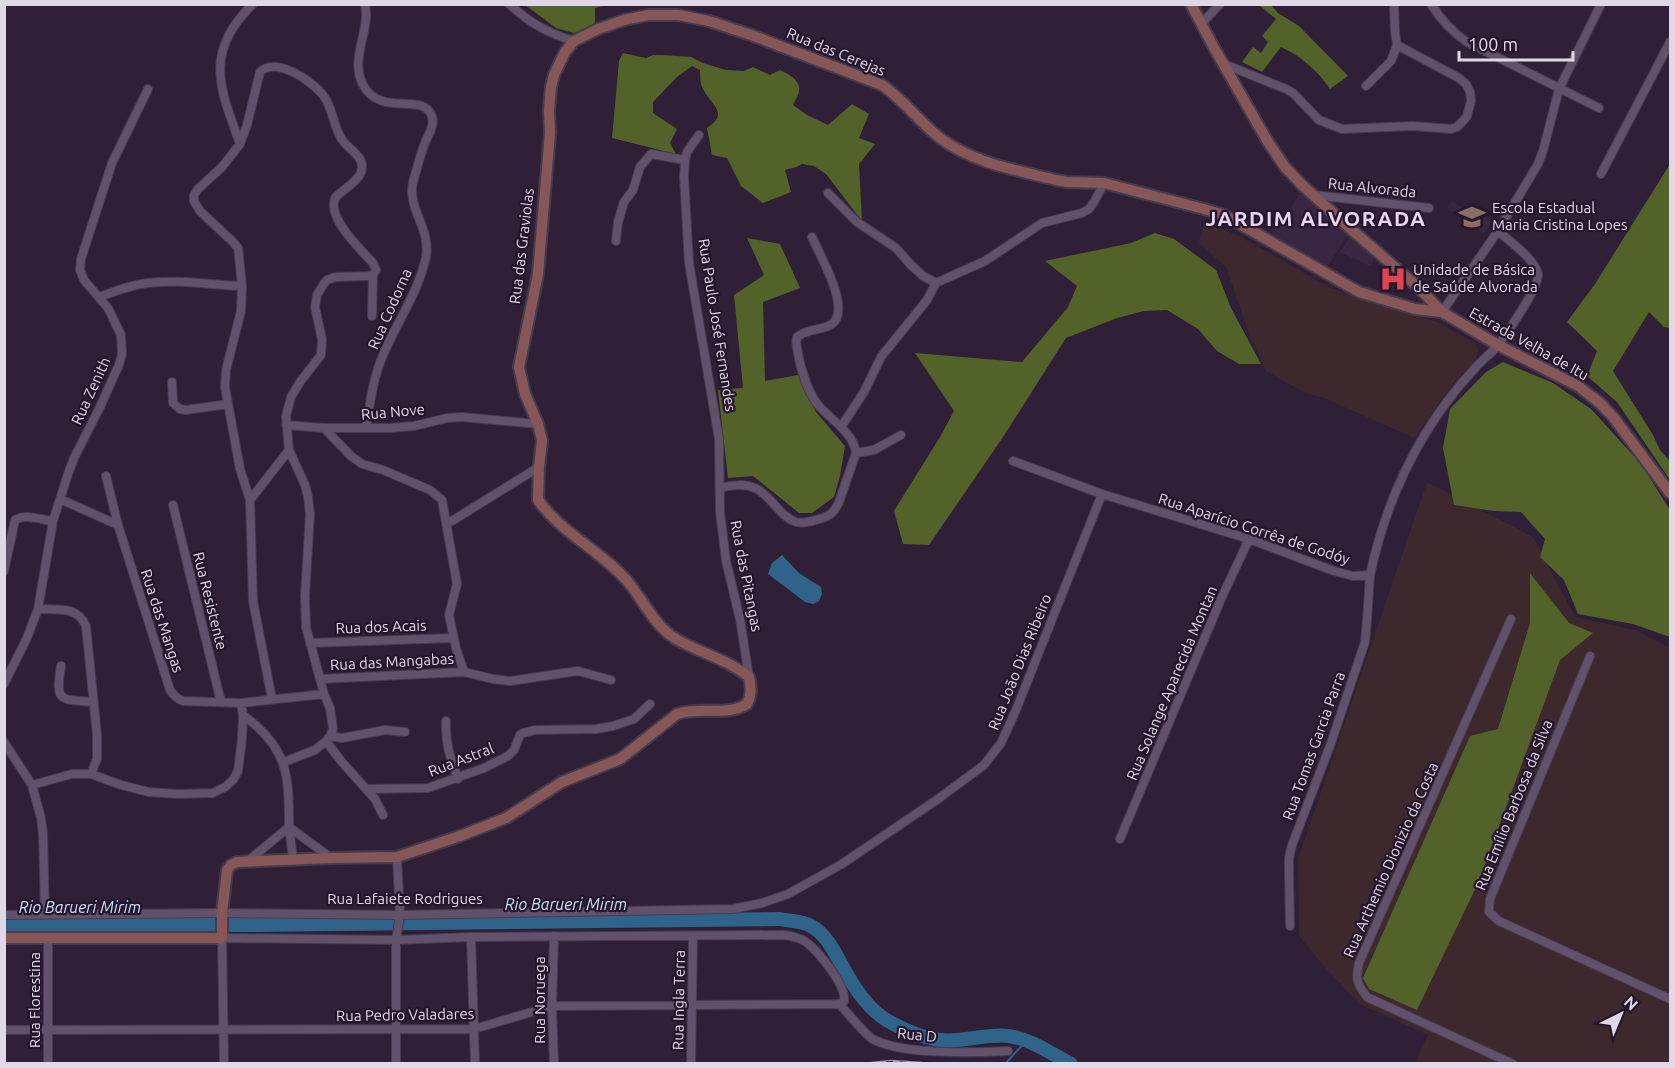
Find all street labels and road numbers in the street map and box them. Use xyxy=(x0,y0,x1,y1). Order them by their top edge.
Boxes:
street label: Rua das Cerejas xyxy=(784,24,888,79)
street label: Rua Alvorada xyxy=(1327,174,1417,201)
street label: Rua das Graviolas xyxy=(506,187,537,305)
street label: Rua Paulo José Fernandes xyxy=(695,237,740,413)
street label: Rua Codorna xyxy=(364,266,415,352)
street label: Estrada Velha de Itu xyxy=(1467,304,1592,383)
street label: Rua Zenith xyxy=(68,354,114,427)
street label: Rua Nove xyxy=(360,400,426,423)
street label: Rua Aparício Corrêa de Godóy xyxy=(1156,490,1352,568)
street label: Rua das Pitangas xyxy=(727,519,766,633)
street label: Rua Resistente xyxy=(190,550,231,652)
street label: Rua das Mangas xyxy=(138,567,187,675)
street label: Rua Solange Aparecida Montan xyxy=(1123,583,1220,783)
street label: Rua João Dias Ribeiro xyxy=(984,591,1055,732)
street label: Rua dos Acais xyxy=(335,616,427,637)
street label: Rua das Mangabas xyxy=(330,650,454,673)
street label: Rua Tomas Garcia Parra xyxy=(1279,669,1348,822)
street label: Rua Emílio Barbosa da Silva xyxy=(1472,717,1556,893)
street label: Rua Astral xyxy=(426,739,496,780)
street label: Rua Arthemio Dionizio da Costa xyxy=(1340,760,1441,960)
street label: Rua Lafaiete Rodrigues xyxy=(327,890,483,907)
street label: Rua Ingla Terra xyxy=(669,950,688,1050)
street label: Rua Florestina xyxy=(26,952,43,1048)
street label: Rua Noruega xyxy=(531,956,548,1044)
street label: Rua Pedro Valadares xyxy=(336,1005,474,1024)
street label: Rua D xyxy=(896,1024,938,1045)

